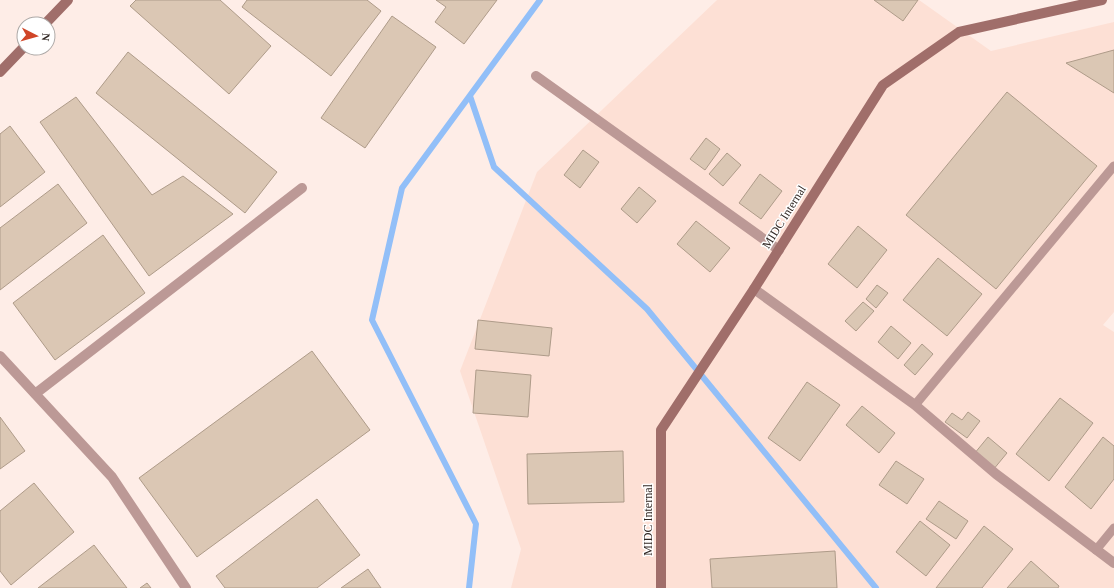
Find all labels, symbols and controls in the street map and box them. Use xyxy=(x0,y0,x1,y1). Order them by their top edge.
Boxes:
north arrow xyxy=(16,16,56,56)
text: N xyxy=(40,32,52,42)
street label: MIDC Internal xyxy=(759,182,809,251)
street label: MIDC Internal xyxy=(641,484,655,556)

